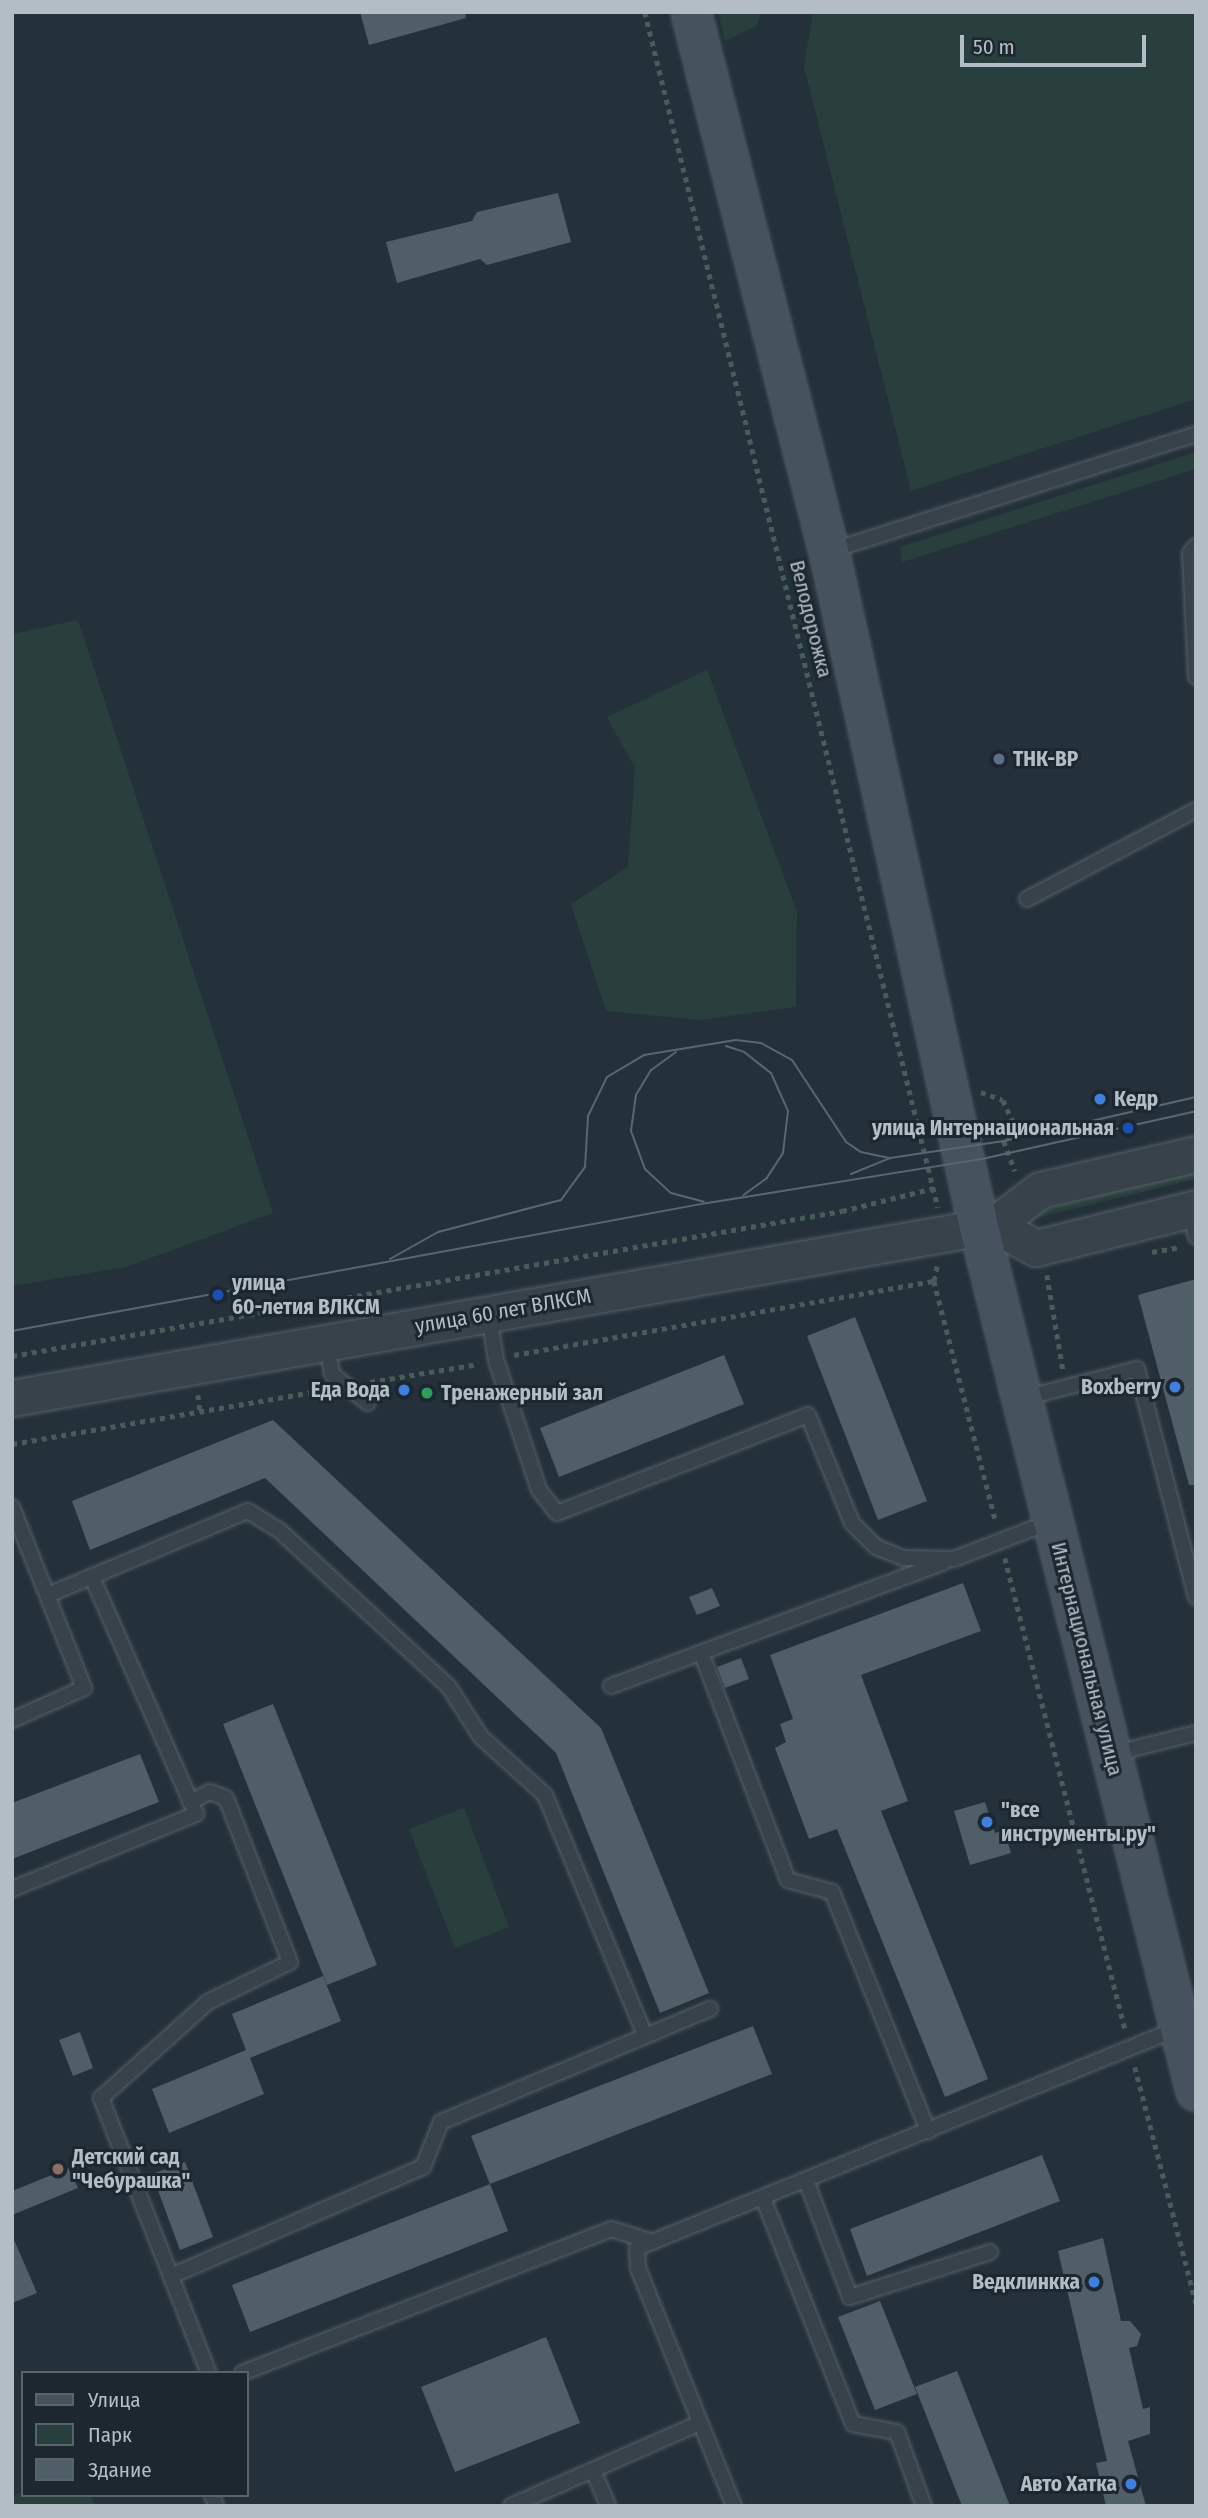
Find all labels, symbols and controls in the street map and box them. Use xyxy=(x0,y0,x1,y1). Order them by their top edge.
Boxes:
scale bar xyxy=(963,21,1148,65)
text: 50 m xyxy=(973,34,1015,60)
street label: Велодорожка xyxy=(784,558,838,680)
place label: ТНК-ВР xyxy=(1013,746,1078,772)
marker: ТНК-ВР xyxy=(991,751,1007,767)
place label: Кедр xyxy=(1114,1086,1158,1112)
marker: Кедр xyxy=(1092,1091,1108,1107)
place label: улица Интернациональная xyxy=(872,1115,1114,1141)
marker: улица Интернациональная xyxy=(1120,1120,1136,1136)
place label: улица 60-летия ВЛКСМ xyxy=(232,1270,380,1320)
street label: улица 60 лет ВЛКСМ xyxy=(413,1283,593,1339)
marker: улица 60-летия ВЛКСМ xyxy=(210,1287,226,1303)
place label: Boxberry xyxy=(1081,1374,1161,1400)
place label: Еда Вода xyxy=(311,1377,390,1403)
marker: Boxberry xyxy=(1167,1379,1183,1395)
place label: Тренажерный зал xyxy=(441,1380,603,1406)
marker: Еда Вода xyxy=(396,1382,412,1398)
marker: Тренажерный зал xyxy=(419,1385,435,1401)
street label: Интернациональная улица xyxy=(1046,1540,1128,1778)
place label: "все инструменты.ру" xyxy=(1001,1797,1156,1847)
marker: "все инструменты.ру" xyxy=(979,1814,995,1830)
place label: Детский сад "Чебурашка" xyxy=(72,2144,191,2194)
marker: Детский сад "Чебурашка" xyxy=(50,2161,66,2177)
place label: Ведклинкка xyxy=(972,2269,1080,2295)
marker: Ведклинкка xyxy=(1086,2274,1102,2290)
legend xyxy=(21,2371,248,2497)
text: Улица xyxy=(88,2387,141,2413)
text: Парк xyxy=(88,2422,132,2448)
text: Здание xyxy=(88,2457,152,2483)
place label: Авто Хатка xyxy=(1021,2471,1117,2497)
marker: Авто Хатка xyxy=(1123,2476,1139,2492)

